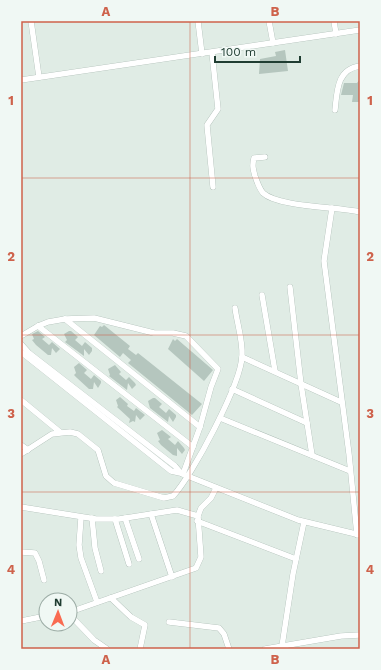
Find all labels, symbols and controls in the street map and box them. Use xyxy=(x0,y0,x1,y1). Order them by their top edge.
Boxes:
text: A xyxy=(102,4,111,19)
text: B xyxy=(271,4,280,19)
scale bar xyxy=(215,38,300,64)
text: 100 m xyxy=(221,45,256,59)
text: 1 xyxy=(8,93,14,108)
text: 1 xyxy=(367,93,373,108)
text: 2 xyxy=(7,249,15,264)
text: 2 xyxy=(366,249,374,264)
text: 3 xyxy=(7,406,15,421)
text: 3 xyxy=(366,406,374,421)
text: 4 xyxy=(7,562,16,577)
text: 4 xyxy=(366,562,375,577)
north arrow xyxy=(38,592,78,632)
text: N xyxy=(54,596,62,609)
text: A xyxy=(102,652,111,667)
text: B xyxy=(271,652,280,667)

